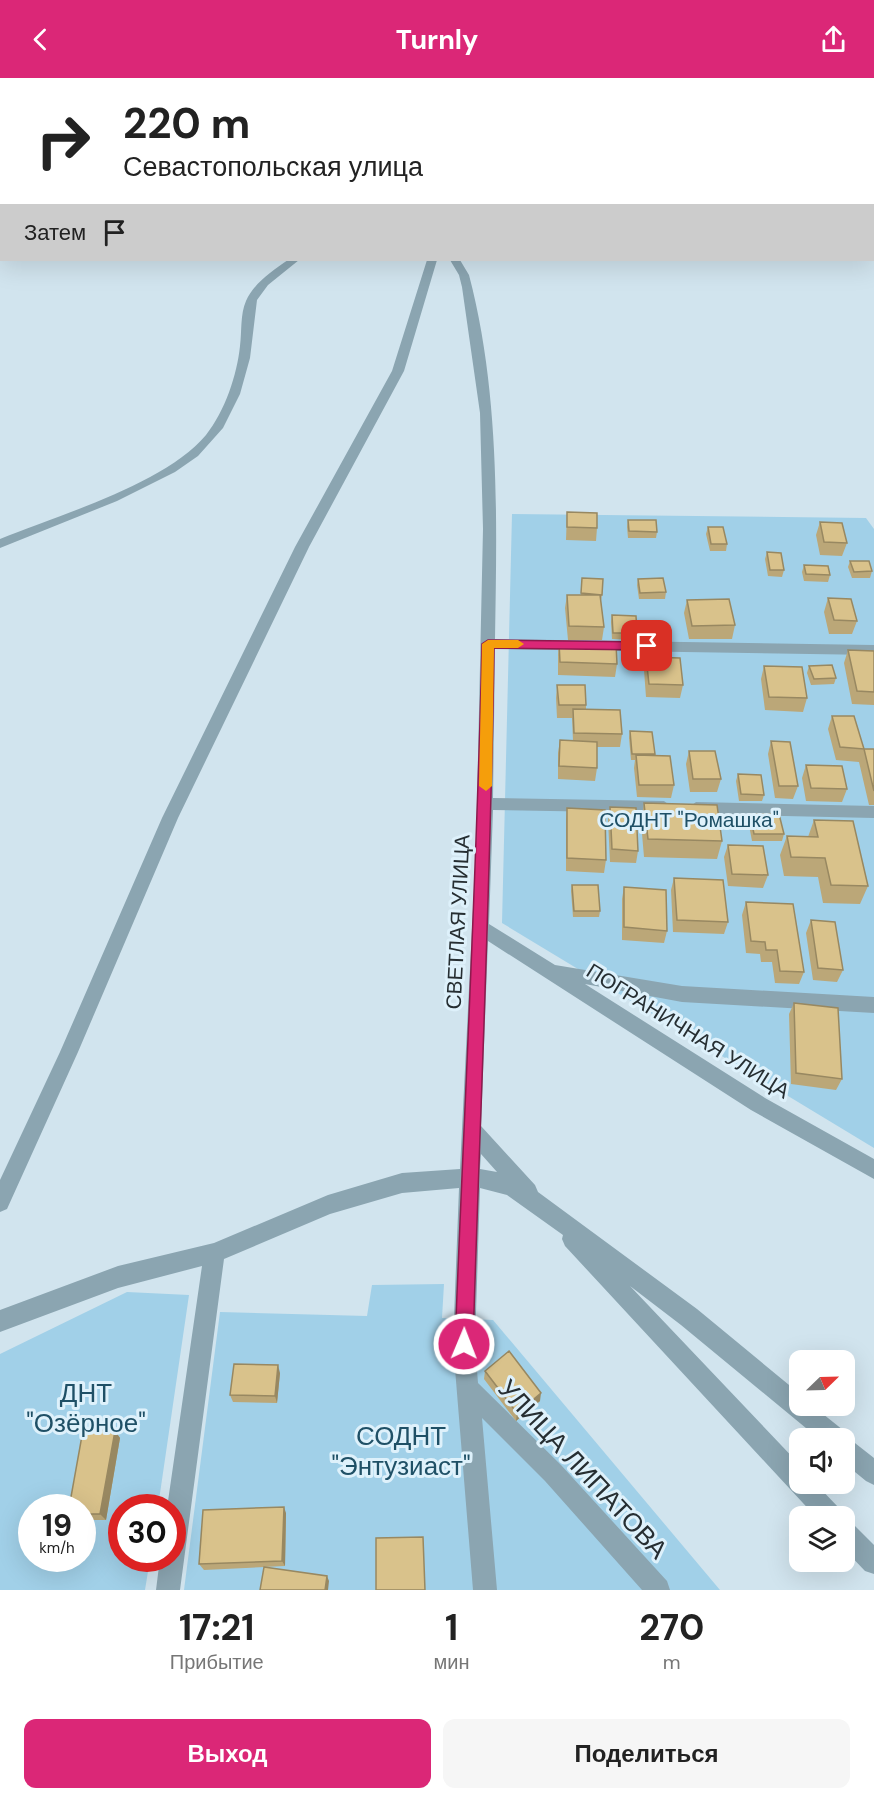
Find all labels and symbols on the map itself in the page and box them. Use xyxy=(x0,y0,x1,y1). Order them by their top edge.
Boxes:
pin xyxy=(621,620,672,671)
park label: СОДНТ "Ромашка" xyxy=(599,806,779,834)
street label: СВЕТЛАЯ УЛИЦА xyxy=(439,834,477,1010)
street label: ПОГРАНИЧНАЯ УЛИЦА xyxy=(581,957,795,1105)
position arrow xyxy=(432,1312,496,1376)
north arrow xyxy=(789,1350,855,1416)
street label: УЛИЦА ЛИПАТОВА xyxy=(491,1372,675,1566)
park label: ДНТ "Озёрное" xyxy=(26,1376,146,1440)
park label: СОДНТ "Энтузиаст" xyxy=(331,1419,471,1483)
speed limit sign: 30 xyxy=(108,1494,186,1572)

